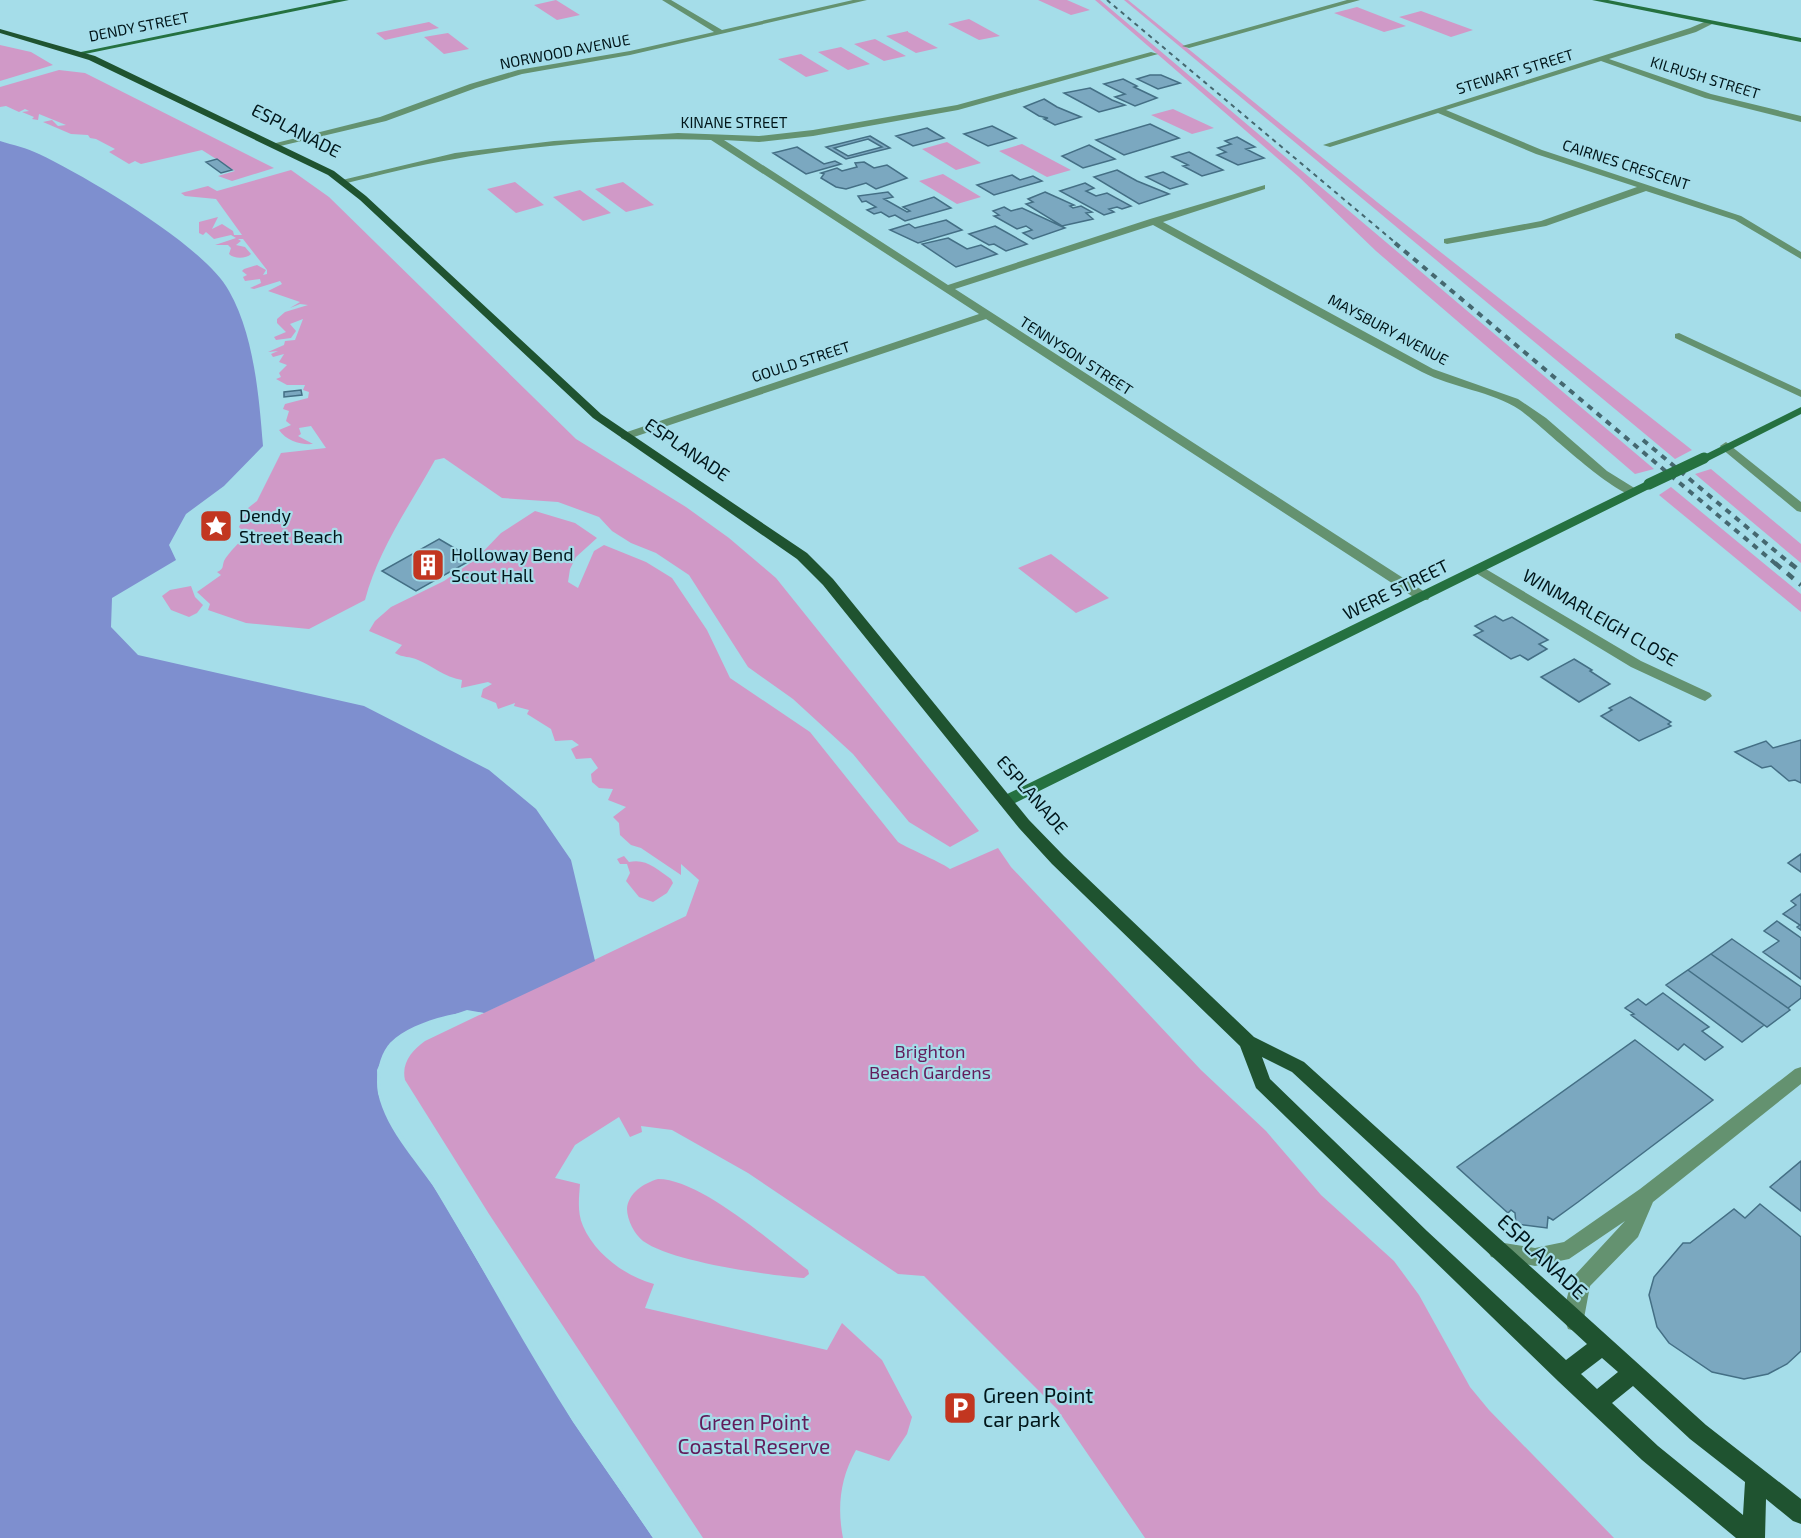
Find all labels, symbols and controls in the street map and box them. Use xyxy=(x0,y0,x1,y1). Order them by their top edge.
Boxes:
street label: DENDY STREET xyxy=(87,7,191,45)
street label: NORWOOD AVENUE xyxy=(498,30,632,72)
street label: STEWART STREET xyxy=(1454,45,1576,97)
street label: KILRUSH STREET xyxy=(1648,52,1762,102)
street label: ESPLANADE xyxy=(248,98,345,162)
street label: KINANE STREET xyxy=(681,113,788,131)
street label: CAIRNES CRESCENT xyxy=(1560,135,1692,193)
street label: MAYSBURY AVENUE xyxy=(1325,290,1452,368)
street label: TENNYSON STREET xyxy=(1017,312,1137,399)
street label: GOULD STREET xyxy=(749,337,852,385)
street label: ESPLANADE xyxy=(641,413,734,485)
place label: Dendy Street Beach xyxy=(239,504,343,547)
place icon: Dendy Street Beach xyxy=(198,508,234,544)
place label: Holloway Bend Scout Hall xyxy=(451,543,574,586)
building icon: Holloway Bend Scout Hall xyxy=(410,547,446,583)
street label: WERE STREET xyxy=(1339,554,1452,624)
street label: WINMARLEIGH CLOSE xyxy=(1519,564,1682,671)
street label: ESPLANADE xyxy=(993,750,1073,838)
park label: Brighton Beach Gardens xyxy=(869,1040,991,1083)
street label: ESPLANADE xyxy=(1493,1208,1593,1304)
place label: Green Point car park xyxy=(983,1382,1093,1431)
parking icon: Green Point car park xyxy=(942,1390,978,1426)
park label: Green Point Coastal Reserve xyxy=(678,1409,830,1458)

